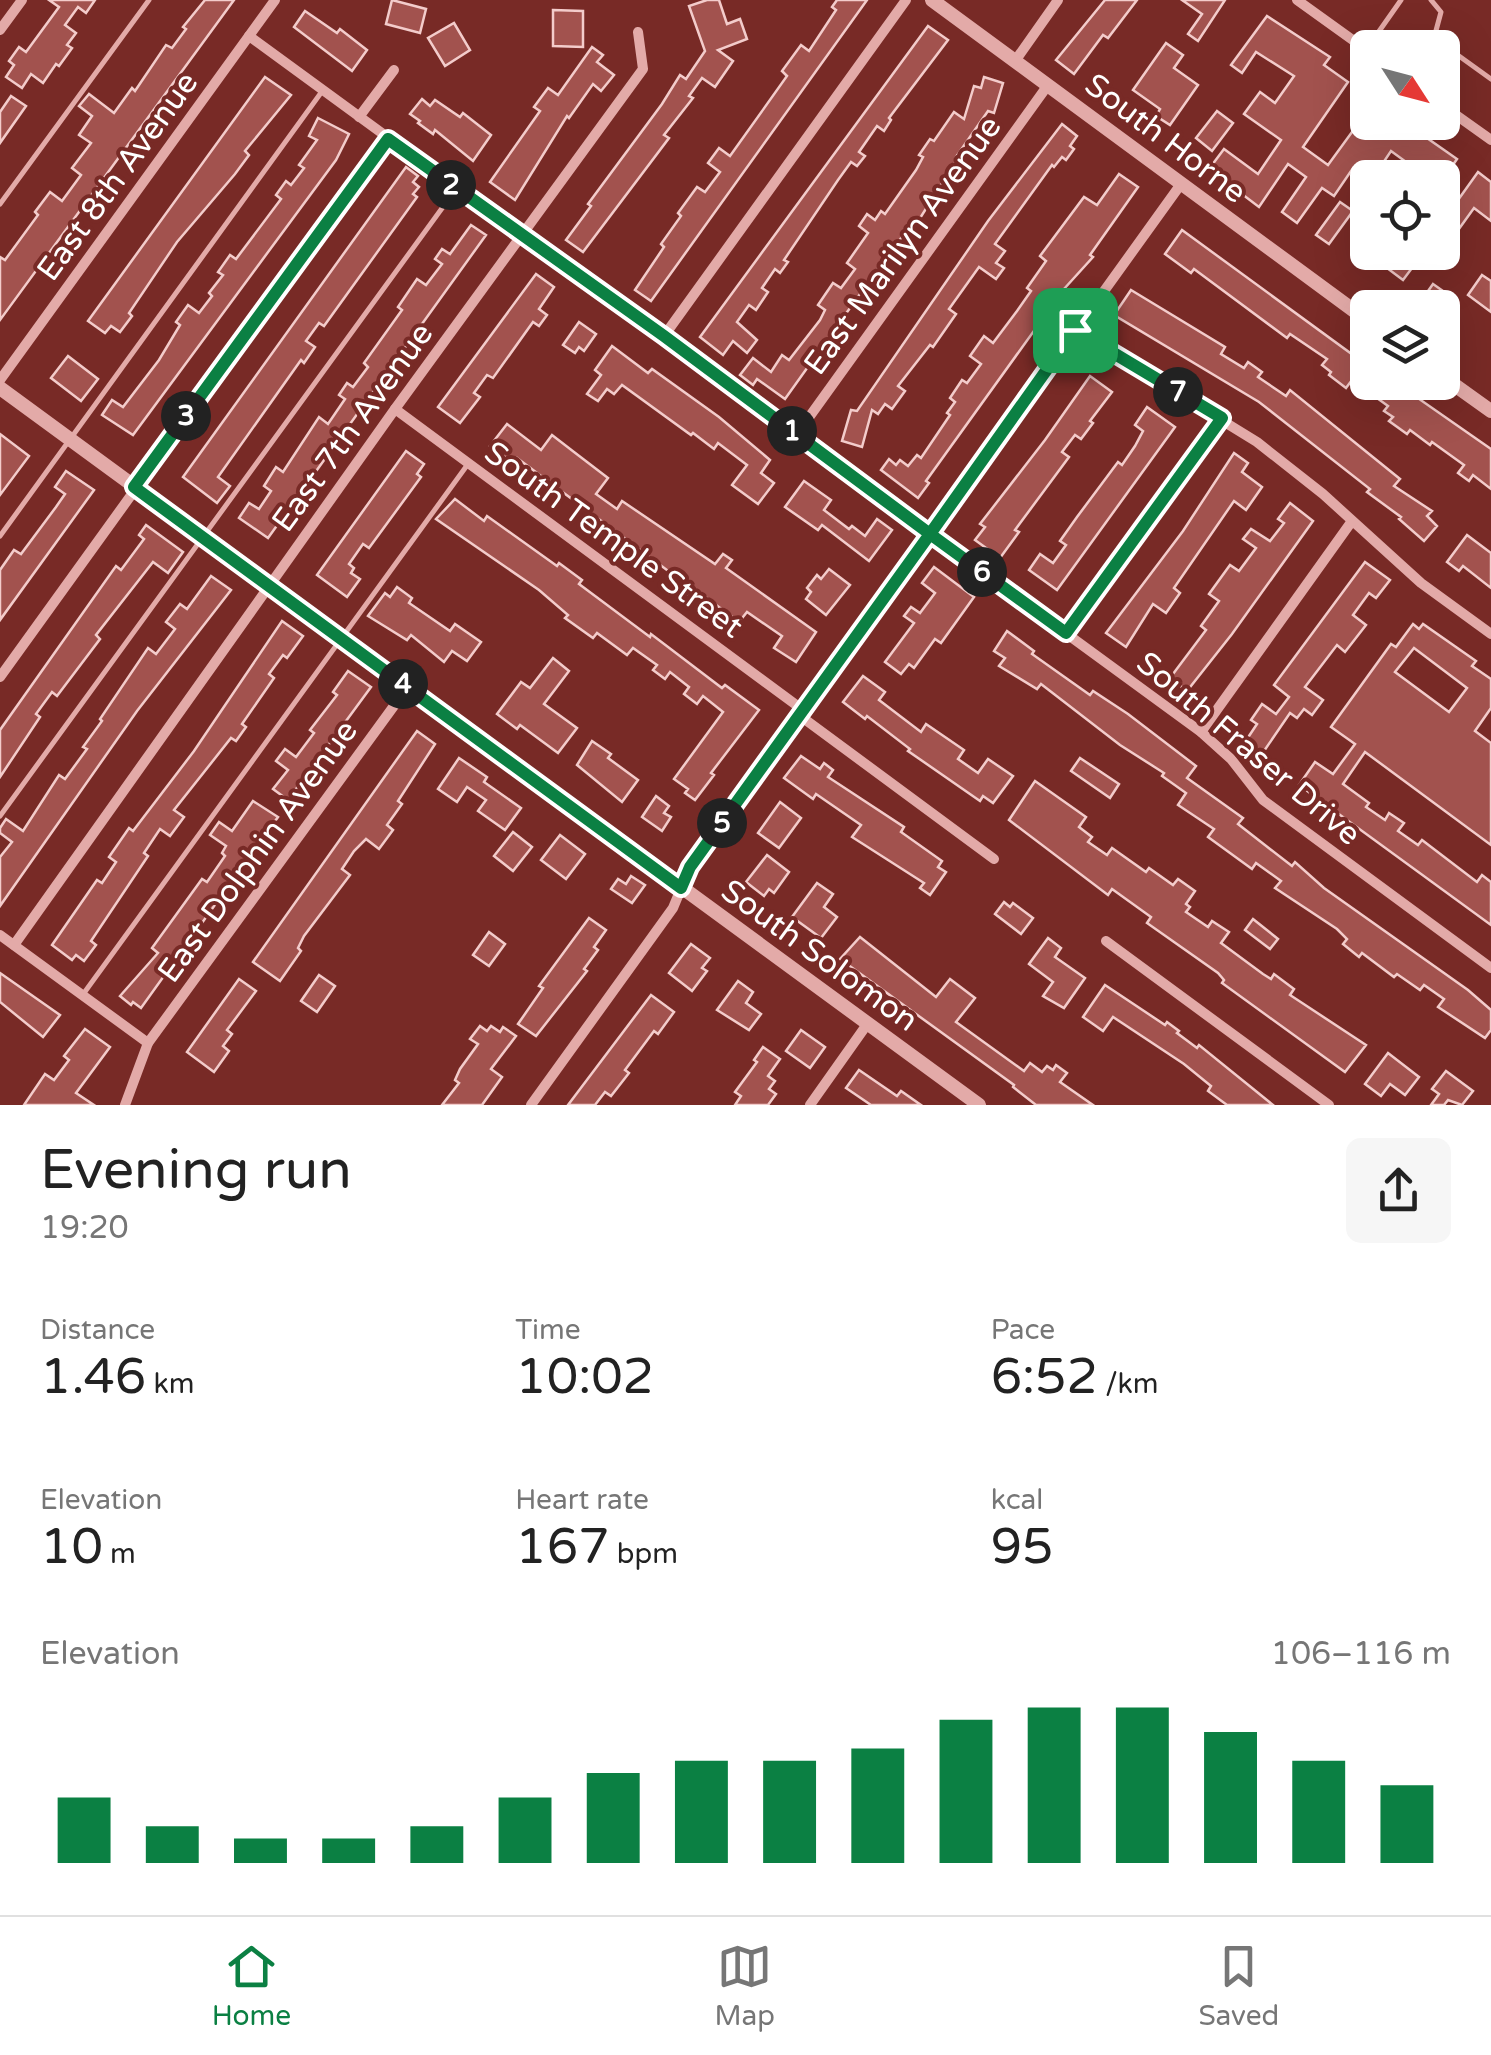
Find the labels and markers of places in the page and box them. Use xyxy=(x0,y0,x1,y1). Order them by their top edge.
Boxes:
pin: 2 xyxy=(426,160,476,210)
pin xyxy=(1033,288,1118,373)
pin: 7 xyxy=(1153,367,1203,417)
pin: 3 xyxy=(161,391,211,441)
pin: 1 xyxy=(767,406,817,456)
pin: 6 xyxy=(957,547,1007,597)
pin: 4 xyxy=(378,659,428,709)
pin: 5 xyxy=(697,798,747,848)

